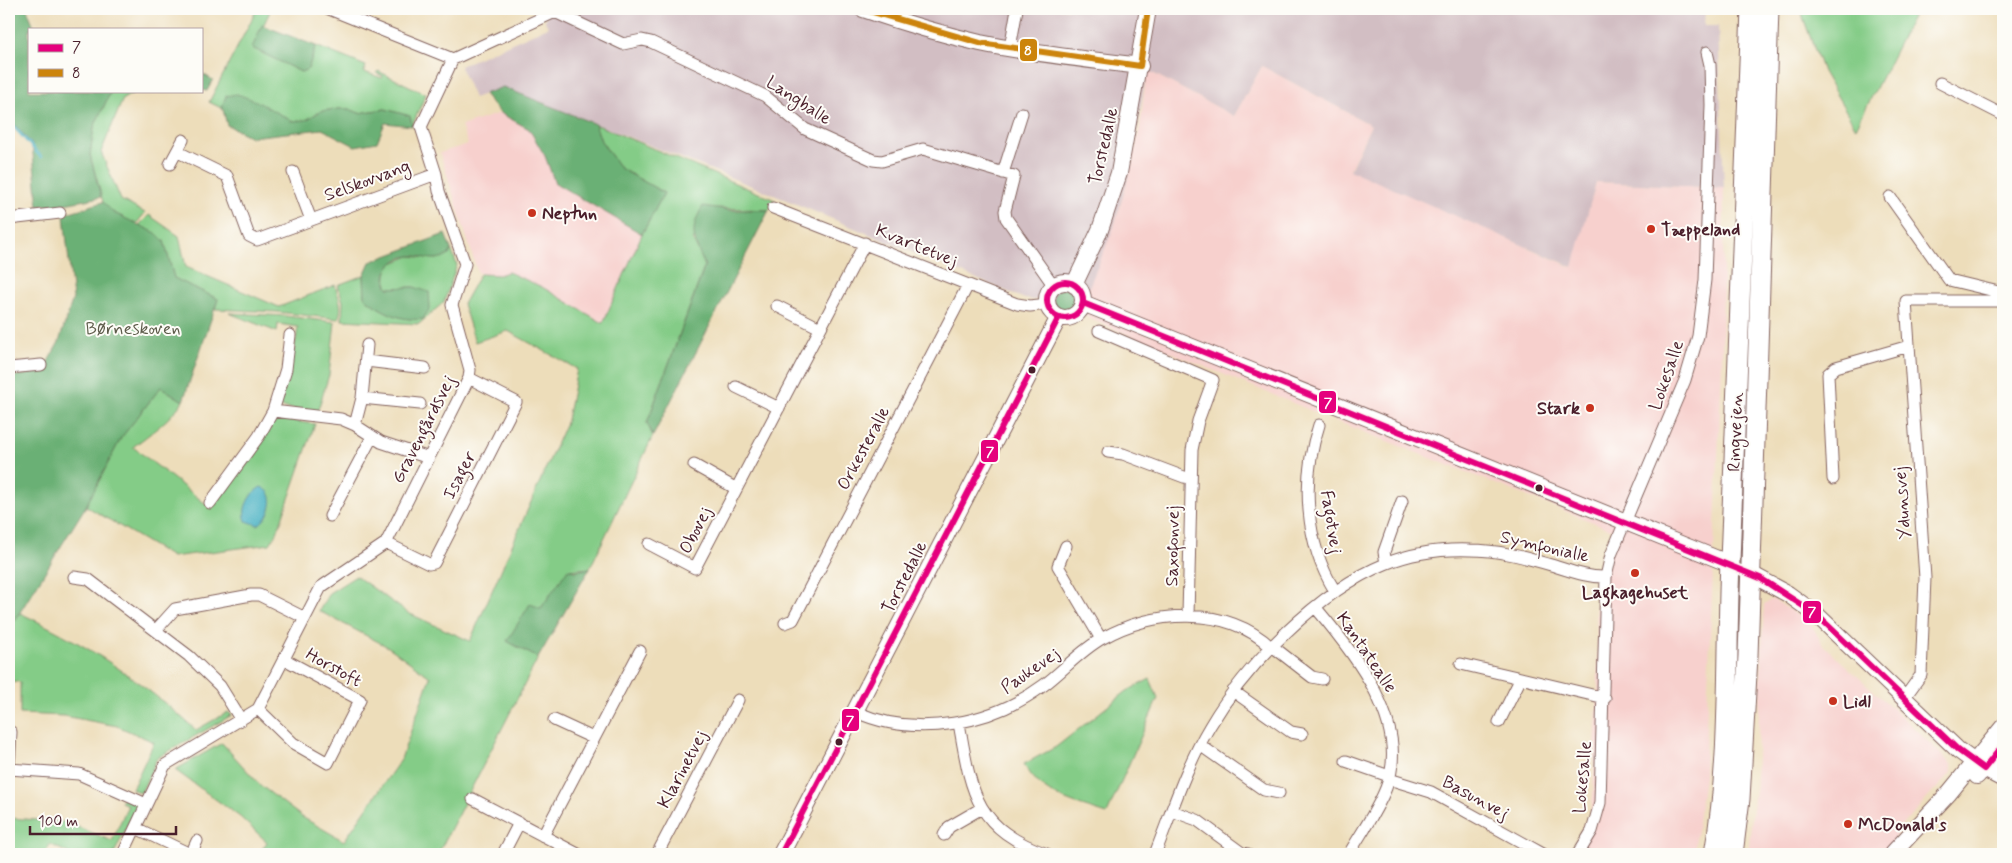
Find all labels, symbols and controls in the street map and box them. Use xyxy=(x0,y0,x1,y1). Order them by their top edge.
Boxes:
legend xyxy=(28,28,202,92)
text: 7 xyxy=(72,38,81,58)
line badge: 8 xyxy=(1019,38,1038,62)
text: 8 xyxy=(1024,42,1032,60)
text: 8 xyxy=(72,64,80,84)
street label: Langballe xyxy=(761,71,836,132)
street label: Torstedalle xyxy=(1083,105,1125,187)
street label: Selskovvang xyxy=(321,154,414,209)
place label: Neptun xyxy=(542,202,597,226)
marker: Neptun xyxy=(526,207,538,219)
place label: Tæppeland xyxy=(1661,218,1740,242)
street label: Kvartetvej xyxy=(872,219,961,273)
marker: Tæppeland xyxy=(1645,223,1657,235)
park label: Børneskoven xyxy=(85,317,181,341)
street label: Lokesalle xyxy=(1644,337,1690,414)
unlabelled marker xyxy=(1027,365,1037,375)
street label: Gravengårdsvej xyxy=(386,371,463,488)
line badge: 7 xyxy=(1318,390,1337,414)
street label: Ringvejen xyxy=(1723,392,1750,472)
text: 7 xyxy=(1324,394,1333,412)
place label: Stark xyxy=(1537,397,1580,421)
street label: Orkesteralle xyxy=(832,402,896,495)
marker: Stark xyxy=(1584,402,1596,414)
line badge: 7 xyxy=(980,439,999,463)
text: 7 xyxy=(986,443,995,461)
street label: Isager xyxy=(438,447,484,505)
street label: Ydunsvej xyxy=(1888,466,1918,540)
unlabelled marker xyxy=(1534,483,1544,493)
street label: Fagotvej xyxy=(1312,489,1348,556)
street label: Obovej xyxy=(674,503,718,558)
street label: Saxofonvej xyxy=(1160,505,1188,587)
street label: Symfonialle xyxy=(1498,525,1592,571)
street label: Torstedalle xyxy=(876,537,933,618)
marker: Lagkagehuset xyxy=(1629,567,1641,579)
place label: Lagkagehuset xyxy=(1582,581,1689,607)
line badge: 7 xyxy=(1802,600,1822,624)
text: 7 xyxy=(1808,603,1817,621)
street label: Kantatealle xyxy=(1330,607,1402,698)
street label: Paukevej xyxy=(996,642,1065,700)
street label: Horstoft xyxy=(301,643,366,693)
place label: Lidl xyxy=(1843,690,1871,714)
marker: Lidl xyxy=(1827,695,1839,707)
line badge: 7 xyxy=(841,708,860,732)
text: 7 xyxy=(846,712,855,730)
street label: Klarinetvej xyxy=(652,726,714,813)
unlabelled marker xyxy=(834,737,844,747)
street label: Lokesalle xyxy=(1568,740,1598,814)
street label: Basunvej xyxy=(1438,770,1513,826)
scale bar xyxy=(30,803,176,835)
text: 100 m xyxy=(38,812,78,832)
place label: McDonald's xyxy=(1858,813,1946,837)
marker: McDonald's xyxy=(1842,818,1854,830)

